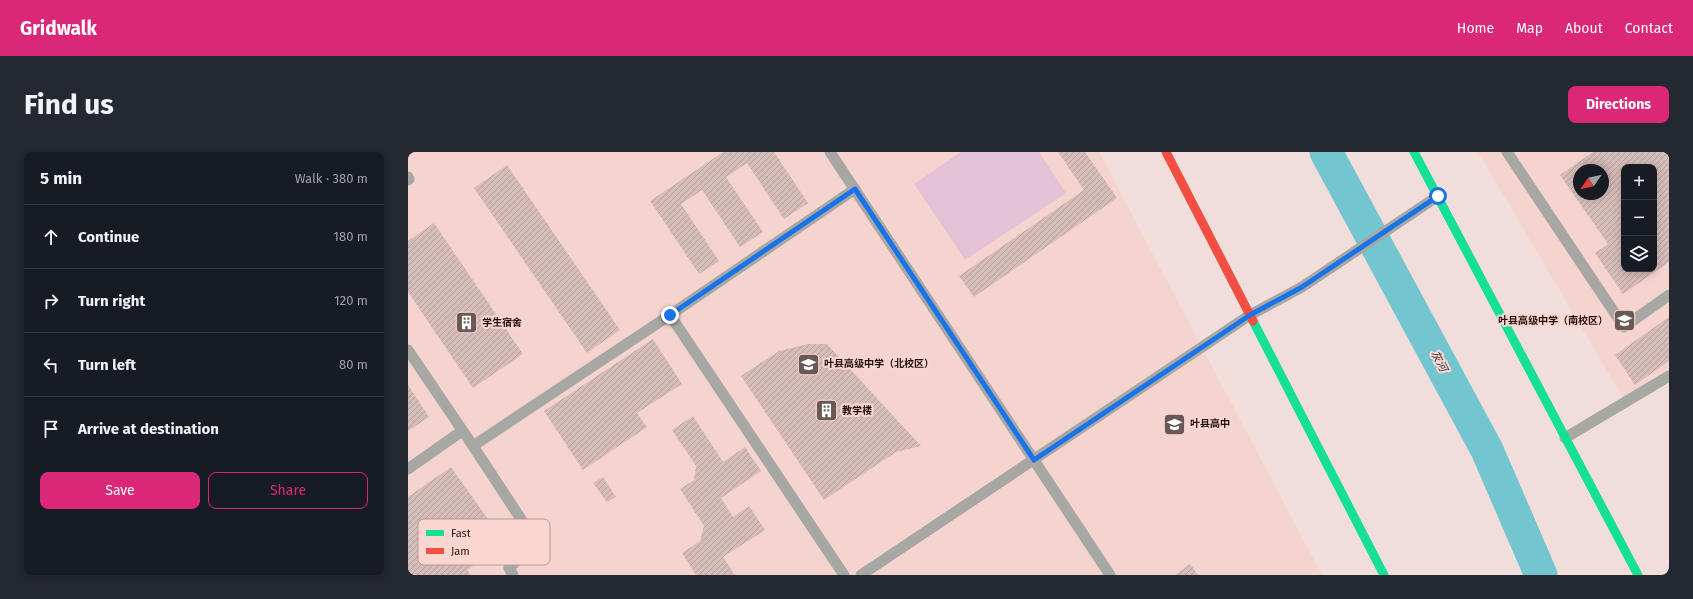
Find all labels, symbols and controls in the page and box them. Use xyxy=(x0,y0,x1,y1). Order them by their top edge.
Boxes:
text: Gridwalk xyxy=(20,17,97,40)
text: Home xyxy=(1457,20,1494,37)
text: Map xyxy=(1516,20,1543,37)
text: About xyxy=(1565,20,1603,37)
text: Contact xyxy=(1625,20,1673,37)
button: Directions xyxy=(1568,86,1669,123)
text: Find us xyxy=(24,88,114,121)
north arrow xyxy=(1573,164,1609,200)
map controls xyxy=(1621,164,1657,272)
button: + xyxy=(1621,164,1657,200)
text: 5 min xyxy=(40,168,82,189)
text: Walk · 380 m xyxy=(295,171,368,186)
route start xyxy=(1429,187,1447,205)
button: − xyxy=(1621,200,1657,236)
icon: ahead xyxy=(40,226,62,248)
text: Continue xyxy=(78,228,139,246)
text: 180 m xyxy=(333,229,368,244)
button: layers xyxy=(1621,236,1657,272)
icon: right xyxy=(40,290,62,312)
text: Turn right xyxy=(78,292,145,310)
text: 120 m xyxy=(334,293,368,308)
route end xyxy=(661,306,679,324)
school or university icon: 叶县高级中学（南校区） xyxy=(1611,308,1637,334)
building icon: 学生宿舍 xyxy=(453,310,479,336)
place label: 叶县高级中学（南校区） xyxy=(1498,314,1608,327)
place label: 学生宿舍 xyxy=(482,317,522,329)
water label: 灰河 xyxy=(1428,348,1451,376)
school or university icon: 叶县高级中学（北校区） xyxy=(796,351,822,377)
icon: left xyxy=(40,354,62,376)
text: Turn left xyxy=(78,356,136,374)
text: 80 m xyxy=(339,357,368,372)
place label: 叶县高级中学（北校区） xyxy=(824,357,934,370)
building icon: 教学楼 xyxy=(813,398,839,424)
place label: 教学楼 xyxy=(842,405,872,417)
school or university icon: 叶县高中 xyxy=(1162,411,1188,437)
icon: arrive xyxy=(40,418,62,440)
place label: 叶县高中 xyxy=(1190,418,1230,430)
text: Arrive at destination xyxy=(78,420,219,438)
button: Save xyxy=(40,472,200,509)
button: Share xyxy=(208,472,368,509)
legend xyxy=(418,519,550,565)
text: Fast xyxy=(451,527,471,540)
text: Jam xyxy=(451,545,470,558)

